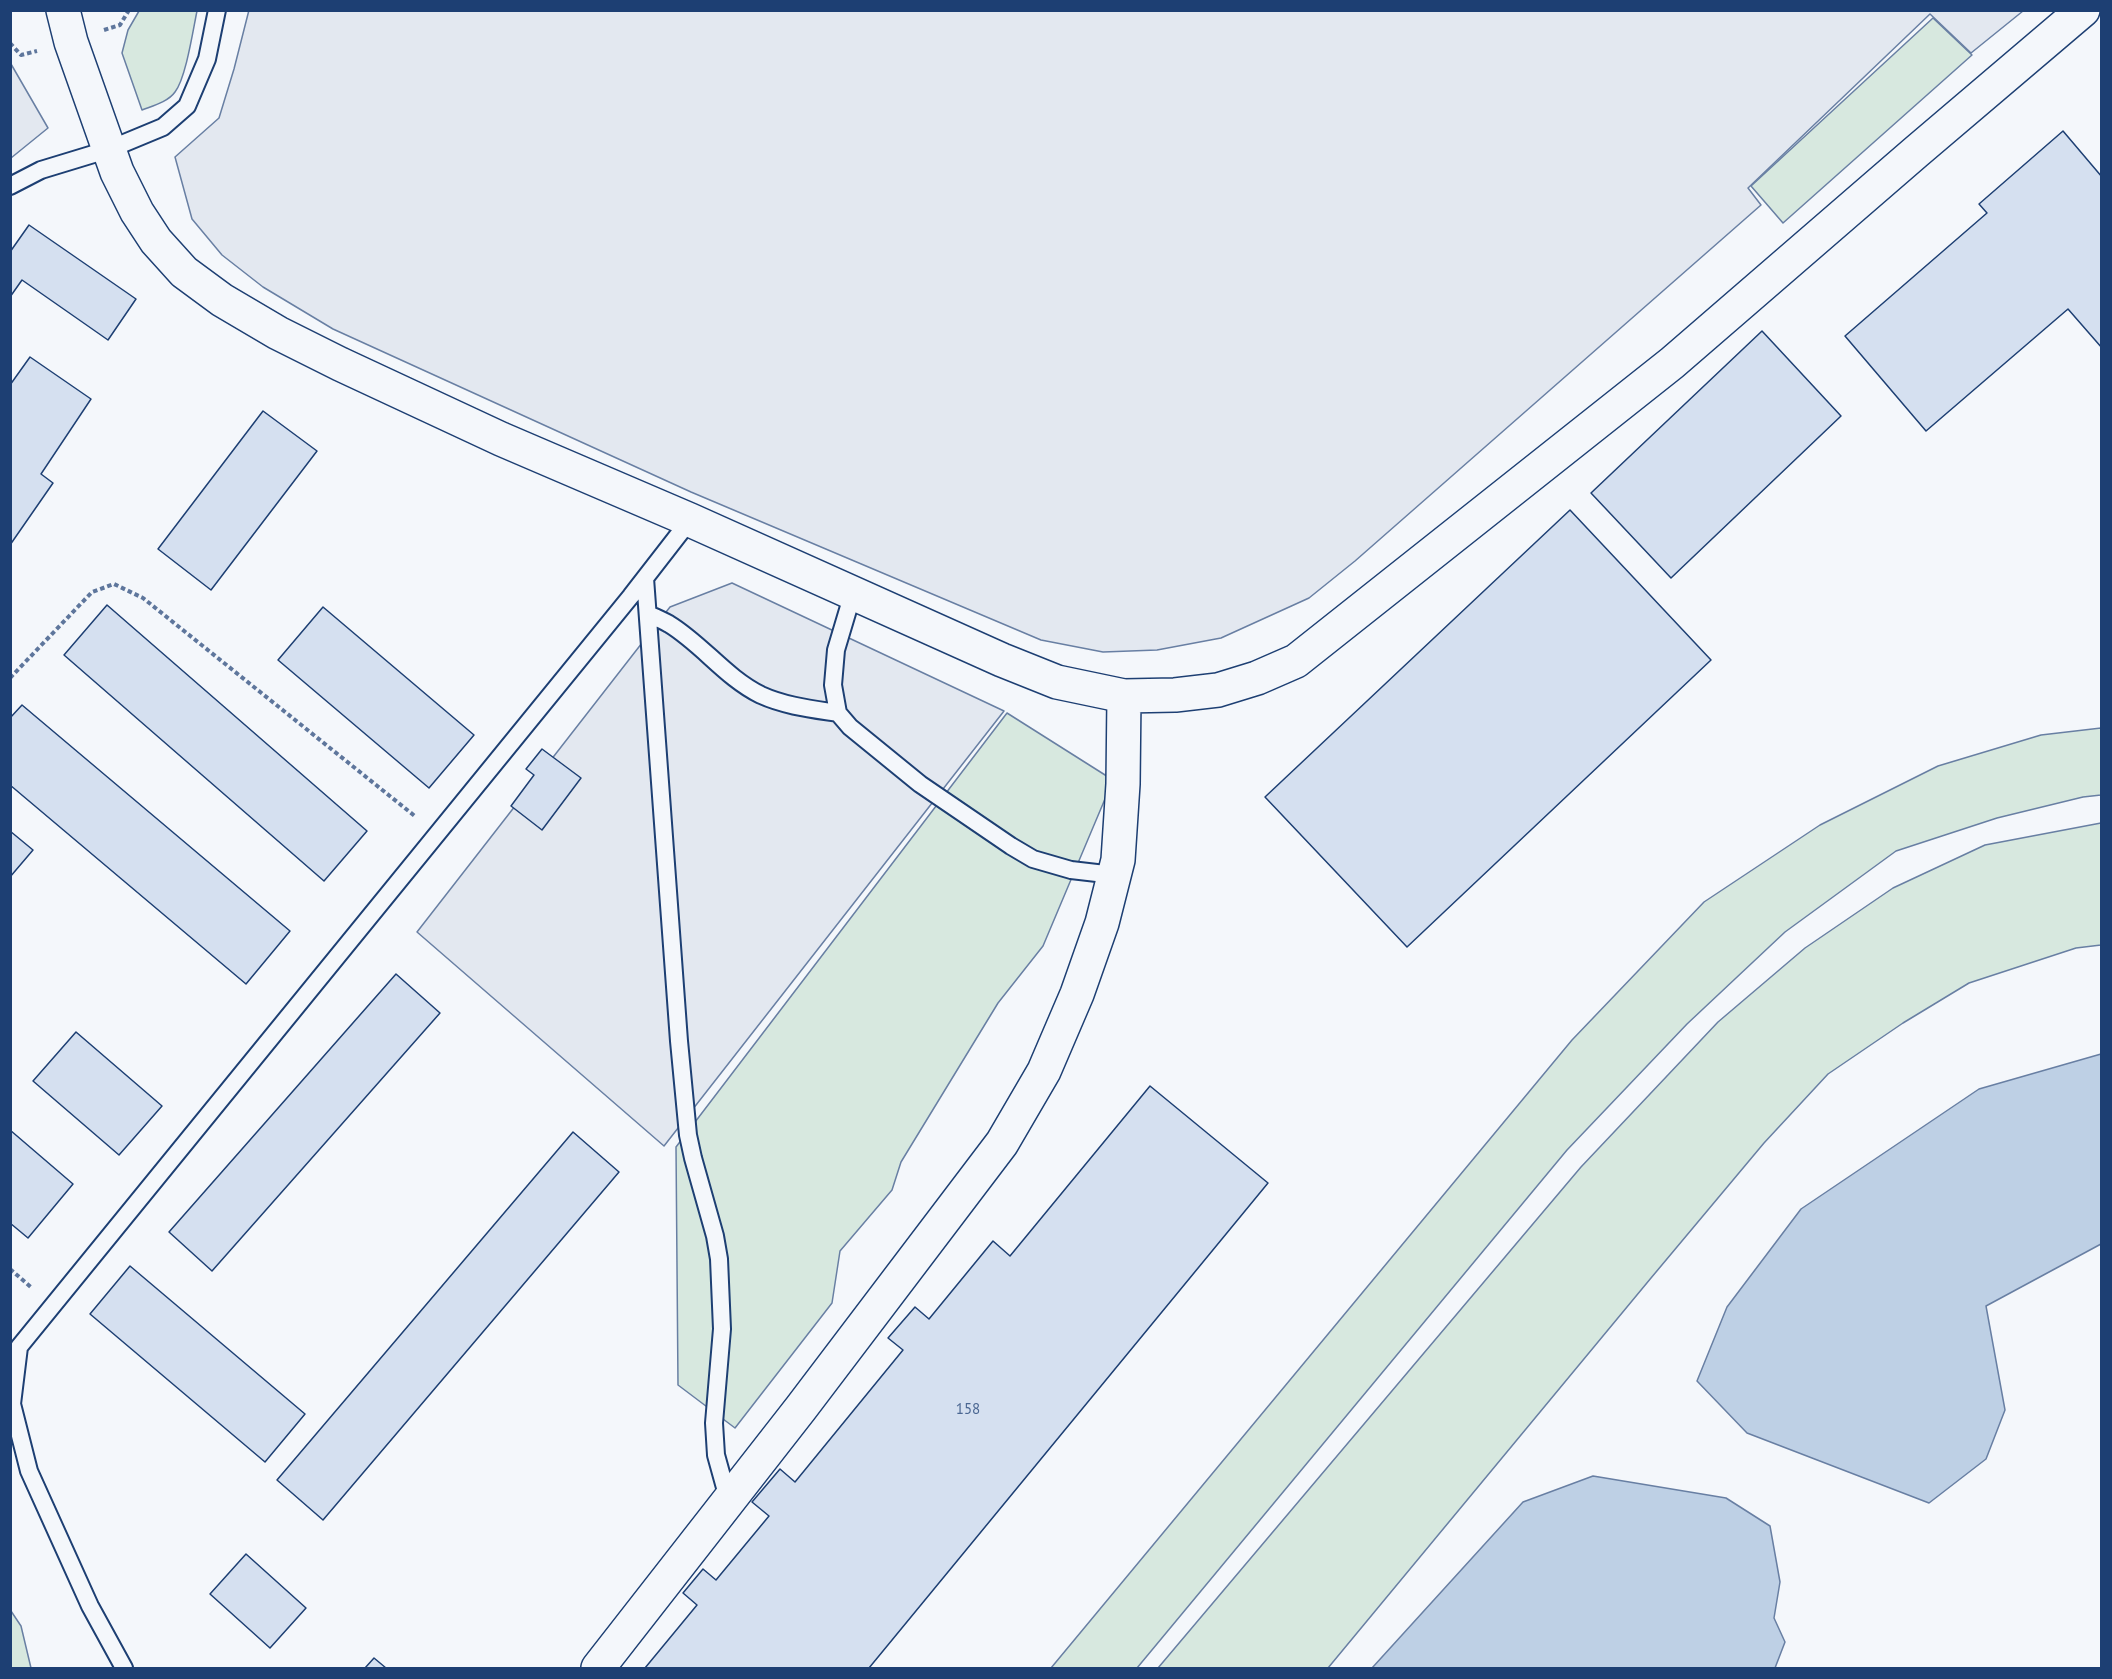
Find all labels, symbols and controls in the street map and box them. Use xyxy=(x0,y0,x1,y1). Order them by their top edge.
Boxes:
house number: 158 xyxy=(956,1401,980,1419)

